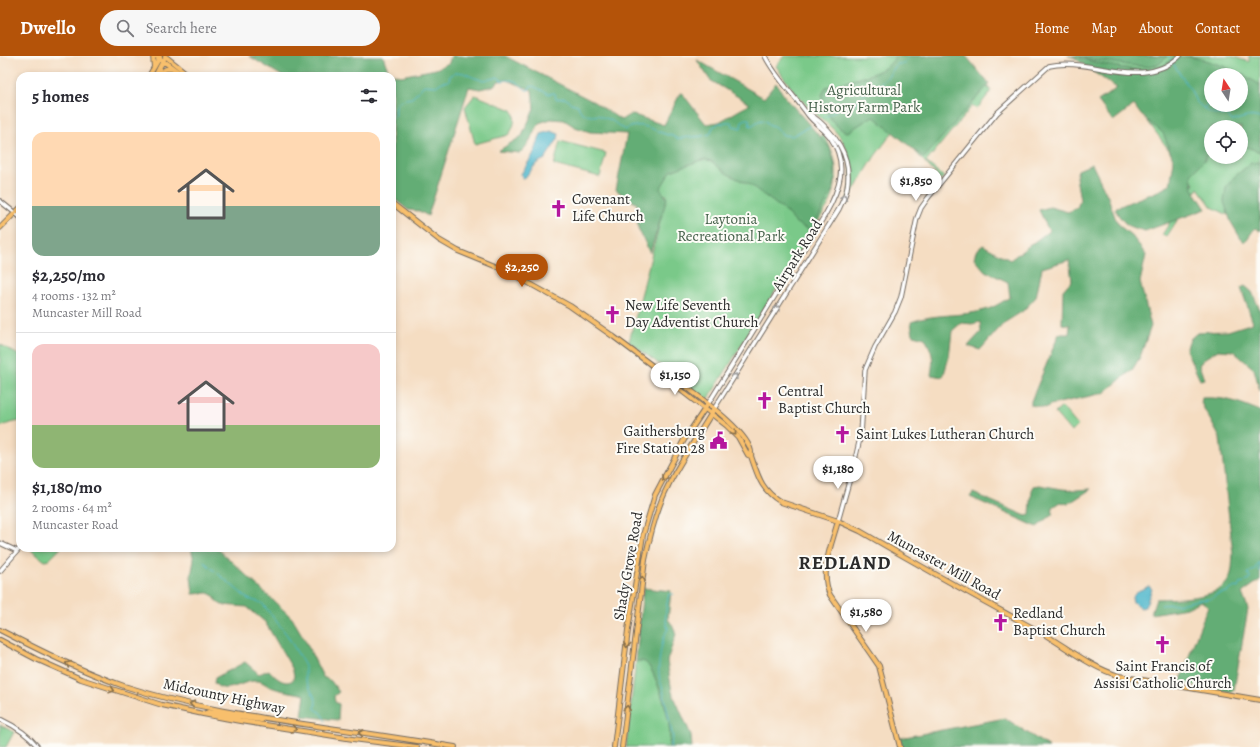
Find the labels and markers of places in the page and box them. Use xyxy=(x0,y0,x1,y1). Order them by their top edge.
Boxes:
pin: $1,850 xyxy=(883,168,949,202)
place label: Covenant Life Church xyxy=(572,189,644,226)
church icon: Covenant Life Church xyxy=(549,198,569,218)
pin: $2,250 xyxy=(489,254,555,288)
place label: New Life Seventh Day Adventist Church xyxy=(625,295,759,332)
church icon: New Life Seventh Day Adventist Church xyxy=(602,304,622,324)
pin: $1,150 xyxy=(642,362,708,396)
place label: Central Baptist Church xyxy=(778,381,870,418)
church icon: Central Baptist Church xyxy=(755,390,775,410)
place label: Gaithersburg Fire Station 28 xyxy=(616,421,705,458)
church icon: Saint Lukes Lutheran Church xyxy=(833,424,853,444)
place label: Saint Lukes Lutheran Church xyxy=(856,424,1034,444)
public building icon: Gaithersburg Fire Station 28 xyxy=(708,430,728,450)
pin: $1,180 xyxy=(805,456,871,490)
pin: $1,580 xyxy=(833,599,899,633)
place label: Redland Baptist Church xyxy=(1013,603,1105,640)
church icon: Redland Baptist Church xyxy=(990,612,1010,632)
church icon: Saint Francis of Assisi Catholic Church xyxy=(1153,635,1173,655)
place label: Saint Francis of Assisi Catholic Church xyxy=(1093,656,1232,693)

